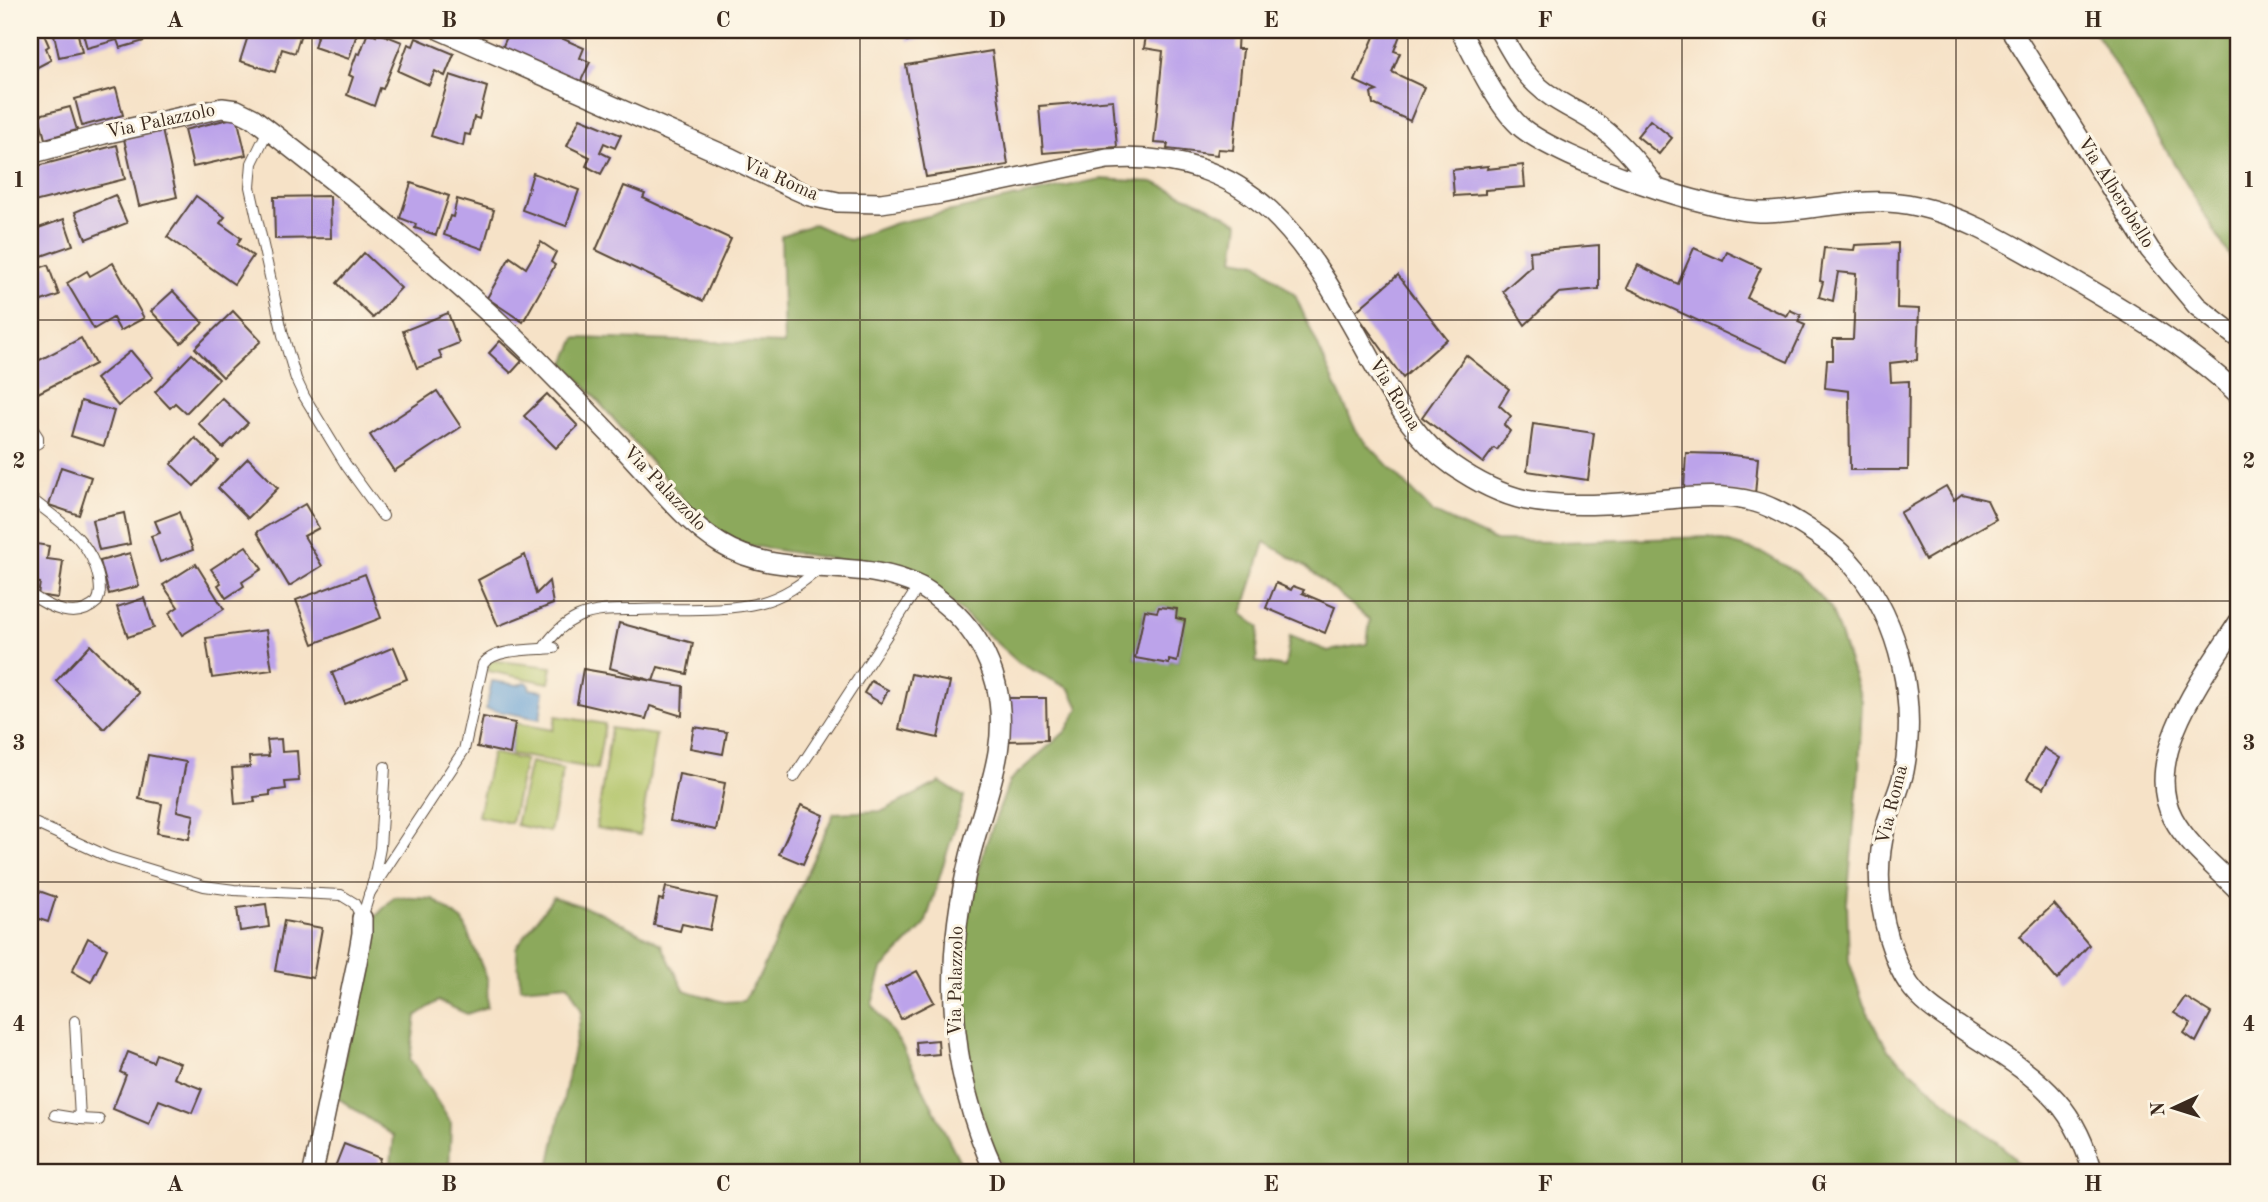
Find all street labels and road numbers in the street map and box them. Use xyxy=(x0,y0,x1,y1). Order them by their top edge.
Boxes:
street label: Via Palazzolo xyxy=(105,101,217,143)
street label: Via Alberobello xyxy=(2073,134,2157,252)
street label: Via Roma xyxy=(739,155,821,205)
street label: Via Roma xyxy=(1364,356,1424,435)
street label: Via Palazzolo xyxy=(619,443,709,535)
street label: Via Roma xyxy=(1874,763,1912,847)
street label: Via Palazzolo xyxy=(947,926,967,1036)

